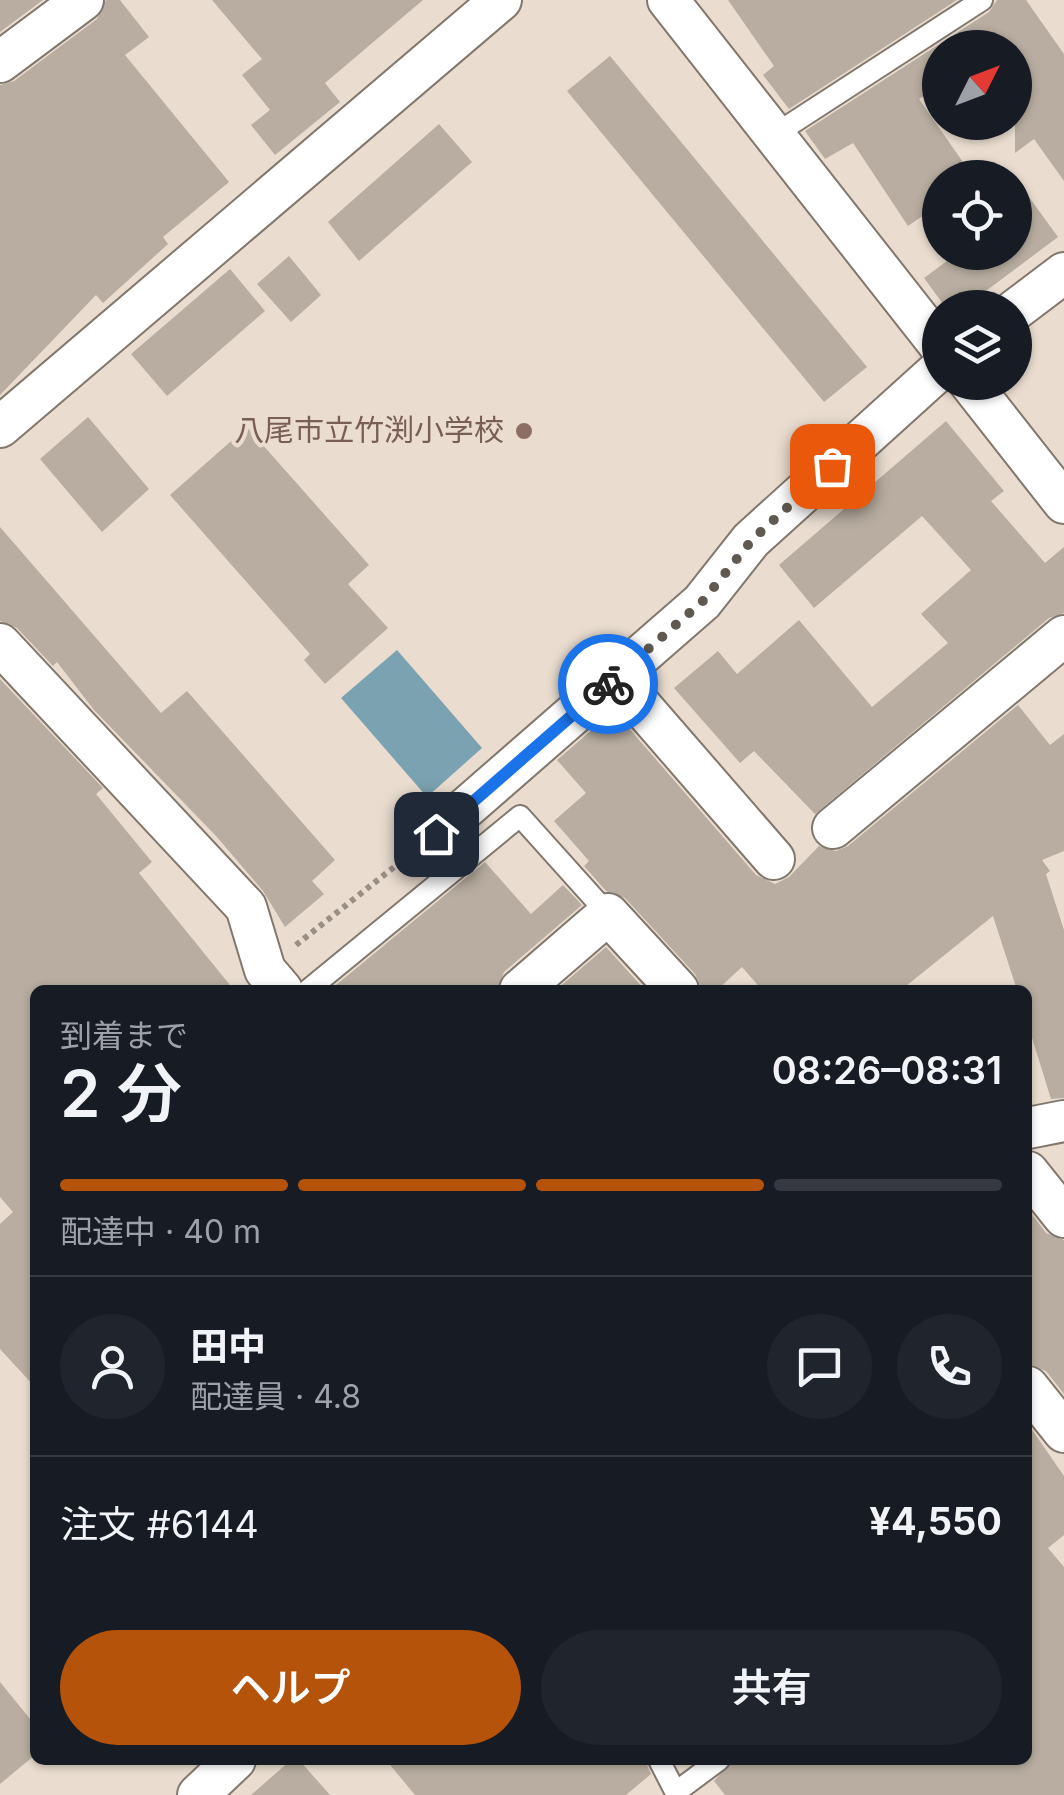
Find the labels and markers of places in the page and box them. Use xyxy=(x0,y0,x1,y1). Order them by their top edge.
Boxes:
place label: 八尾市立竹渕小学校 xyxy=(234,412,504,448)
marker: 八尾市立竹渕小学校 xyxy=(513,420,535,442)
pin xyxy=(790,424,875,509)
pin xyxy=(394,792,479,877)

